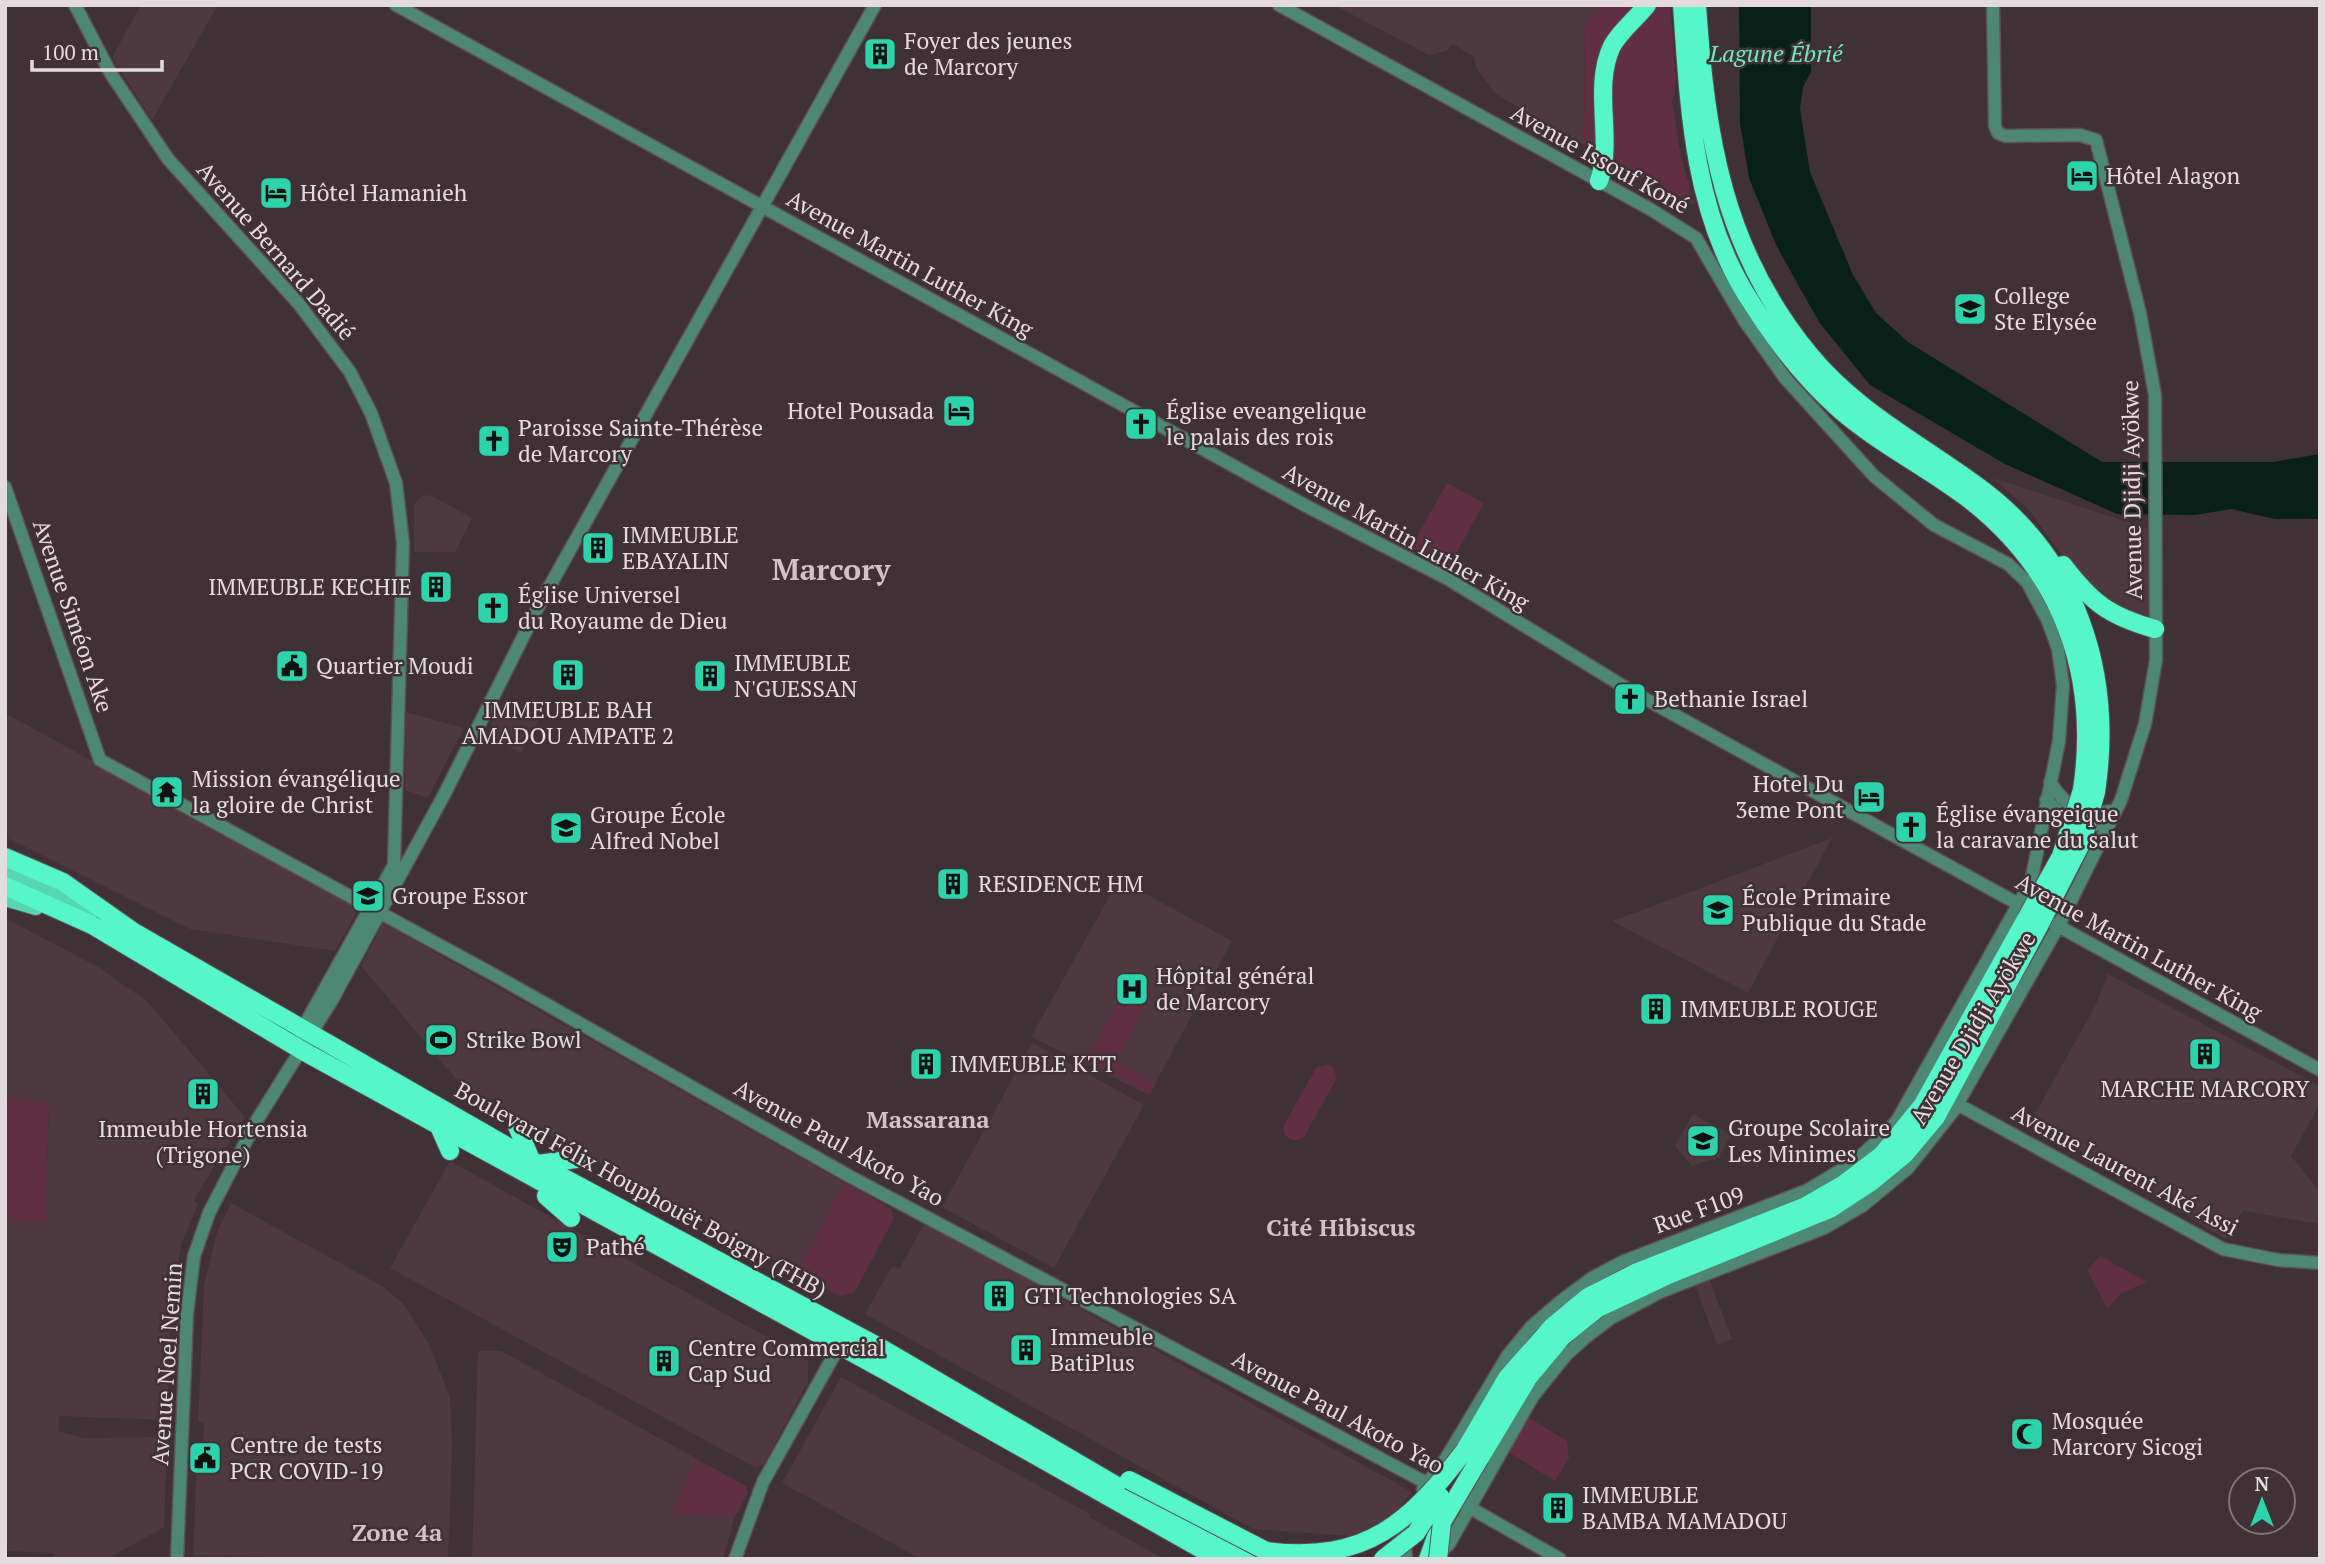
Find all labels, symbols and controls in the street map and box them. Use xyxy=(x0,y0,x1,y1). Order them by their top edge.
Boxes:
place label: Foyer des jeunes de Marcory xyxy=(904,25,1072,82)
scale bar xyxy=(32,28,161,72)
building icon: Foyer des jeunes de Marcory xyxy=(861,35,899,73)
water label: Lagune Ébrié xyxy=(1708,37,1844,69)
text: 100 m xyxy=(42,38,99,66)
street label: Avenue Issouf Koné xyxy=(1505,97,1695,221)
street label: Avenue Bernard Dadié xyxy=(190,155,363,347)
hotel icon: Hôtel Alagon xyxy=(2063,157,2101,195)
place label: Hôtel Alagon xyxy=(2106,160,2240,191)
hotel icon: Hôtel Hamanieh xyxy=(257,174,295,212)
place label: Hôtel Hamanieh xyxy=(300,177,468,208)
street label: Avenue Martin Luther King xyxy=(781,183,1040,345)
place label: College Ste Elysée xyxy=(1994,280,2097,337)
school or university icon: College Ste Elysée xyxy=(1951,290,1989,328)
street label: Avenue Djidji Ayökwe xyxy=(2114,380,2149,600)
hotel icon: Hotel Pousada xyxy=(940,392,978,430)
place label: Hotel Pousada xyxy=(787,395,934,426)
place label: Église eveangelique le palais des rois xyxy=(1166,395,1367,452)
church icon: Église eveangelique le palais des rois xyxy=(1122,405,1160,443)
place label: Paroisse Sainte-Thérèse de Marcory xyxy=(518,412,763,469)
church icon: Paroisse Sainte-Thérèse de Marcory xyxy=(475,422,513,460)
street label: Avenue Martin Luther King xyxy=(1277,456,1536,618)
street label: Avenue Siméon Ake xyxy=(26,515,121,716)
place label: IMMEUBLE EBAYALIN xyxy=(622,519,739,576)
building icon: IMMEUBLE EBAYALIN xyxy=(579,529,617,567)
district label: Marcory xyxy=(772,549,891,589)
building icon: IMMEUBLE KECHIE xyxy=(417,568,455,606)
place label: IMMEUBLE KECHIE xyxy=(208,571,412,602)
place label: Église Universel du Royaume de Dieu xyxy=(518,579,727,636)
church icon: Église Universel du Royaume de Dieu xyxy=(474,589,512,627)
public building icon: Quartier Moudi xyxy=(273,647,311,685)
place label: IMMEUBLE N'GUESSAN xyxy=(734,647,857,704)
place label: Quartier Moudi xyxy=(316,650,474,681)
building icon: IMMEUBLE BAH AMADOU AMPATE 2 xyxy=(549,656,587,694)
building icon: IMMEUBLE N'GUESSAN xyxy=(691,657,729,695)
church icon: Bethanie Israel xyxy=(1611,680,1649,718)
place label: Bethanie Israel xyxy=(1654,683,1808,714)
place label: IMMEUBLE BAH AMADOU AMPATE 2 xyxy=(462,694,674,751)
place label: Mission évangélique la gloire de Christ xyxy=(192,763,401,820)
place label: Hotel Du 3eme Pont xyxy=(1735,768,1844,825)
temple icon: Mission évangélique la gloire de Christ xyxy=(148,773,186,811)
hotel icon: Hotel Du 3eme Pont xyxy=(1850,778,1888,816)
place label: Église évangeique la caravane du salut xyxy=(1936,798,2139,855)
place label: Groupe École Alfred Nobel xyxy=(590,799,726,856)
church icon: Église évangeique la caravane du salut xyxy=(1892,808,1930,846)
school or university icon: Groupe École Alfred Nobel xyxy=(547,809,585,847)
building icon: RESIDENCE HM xyxy=(934,865,972,903)
street label: Avenue Martin Luther King xyxy=(2010,866,2269,1028)
place label: RESIDENCE HM xyxy=(978,868,1143,899)
school or university icon: Groupe Essor xyxy=(349,877,387,915)
place label: Groupe Essor xyxy=(392,880,528,911)
place label: École Primaire Publique du Stade xyxy=(1742,881,1927,938)
school or university icon: École Primaire Publique du Stade xyxy=(1699,891,1737,929)
street label: Avenue Djidji Ayökwe xyxy=(1903,925,2043,1130)
place label: Hôpital général de Marcory xyxy=(1156,960,1314,1017)
hospital icon: Hôpital général de Marcory xyxy=(1113,970,1151,1008)
building icon: IMMEUBLE ROUGE xyxy=(1637,990,1675,1028)
place label: IMMEUBLE ROUGE xyxy=(1680,993,1878,1024)
sports icon: Strike Bowl xyxy=(422,1021,460,1059)
place label: Strike Bowl xyxy=(466,1024,582,1055)
building icon: MARCHE MARCORY xyxy=(2186,1035,2224,1073)
building icon: IMMEUBLE KTT xyxy=(907,1045,945,1083)
place label: IMMEUBLE KTT xyxy=(950,1048,1116,1079)
street label: Avenue Paul Akoto Yao xyxy=(729,1072,950,1213)
place label: MARCHE MARCORY xyxy=(2100,1073,2310,1104)
street label: Boulevard Félix Houphouët Boigny (FHB) xyxy=(450,1074,833,1305)
building icon: Immeuble Hortensia (Trigone) xyxy=(184,1075,222,1113)
street label: Avenue Laurent Aké Assi xyxy=(2006,1097,2244,1243)
district label: Massarana xyxy=(866,1103,990,1135)
place label: Groupe Scolaire Les Minimes xyxy=(1728,1112,1890,1169)
place label: Immeuble Hortensia (Trigone) xyxy=(98,1113,308,1170)
school or university icon: Groupe Scolaire Les Minimes xyxy=(1684,1122,1722,1160)
street label: Rue F109 xyxy=(1649,1179,1748,1240)
district label: Cité Hibiscus xyxy=(1266,1211,1416,1243)
theatre icon: Pathé xyxy=(543,1228,581,1266)
place label: Pathé xyxy=(586,1231,645,1262)
street label: Avenue Noel Nemin xyxy=(144,1261,189,1466)
building icon: GTI Technologies SA xyxy=(980,1277,1018,1315)
place label: GTI Technologies SA xyxy=(1024,1280,1237,1311)
place label: Immeuble BatiPlus xyxy=(1050,1321,1154,1378)
building icon: Immeuble BatiPlus xyxy=(1007,1331,1045,1369)
place label: Centre Commercial Cap Sud xyxy=(688,1332,885,1389)
building icon: Centre Commercial Cap Sud xyxy=(645,1342,683,1380)
street label: Avenue Paul Akoto Yao xyxy=(1227,1343,1449,1480)
place label: Mosquée Marcory Sicogi xyxy=(2052,1405,2203,1462)
mosque icon: Mosquée Marcory Sicogi xyxy=(2008,1415,2046,1453)
place label: Centre de tests PCR COVID-19 xyxy=(230,1429,383,1486)
public building icon: Centre de tests PCR COVID-19 xyxy=(186,1439,224,1477)
north arrow xyxy=(2227,1466,2297,1536)
text: N xyxy=(2255,1471,2270,1496)
place label: IMMEUBLE BAMBA MAMADOU xyxy=(1582,1479,1787,1536)
building icon: IMMEUBLE BAMBA MAMADOU xyxy=(1539,1489,1577,1527)
district label: Zone 4a xyxy=(352,1516,443,1548)

